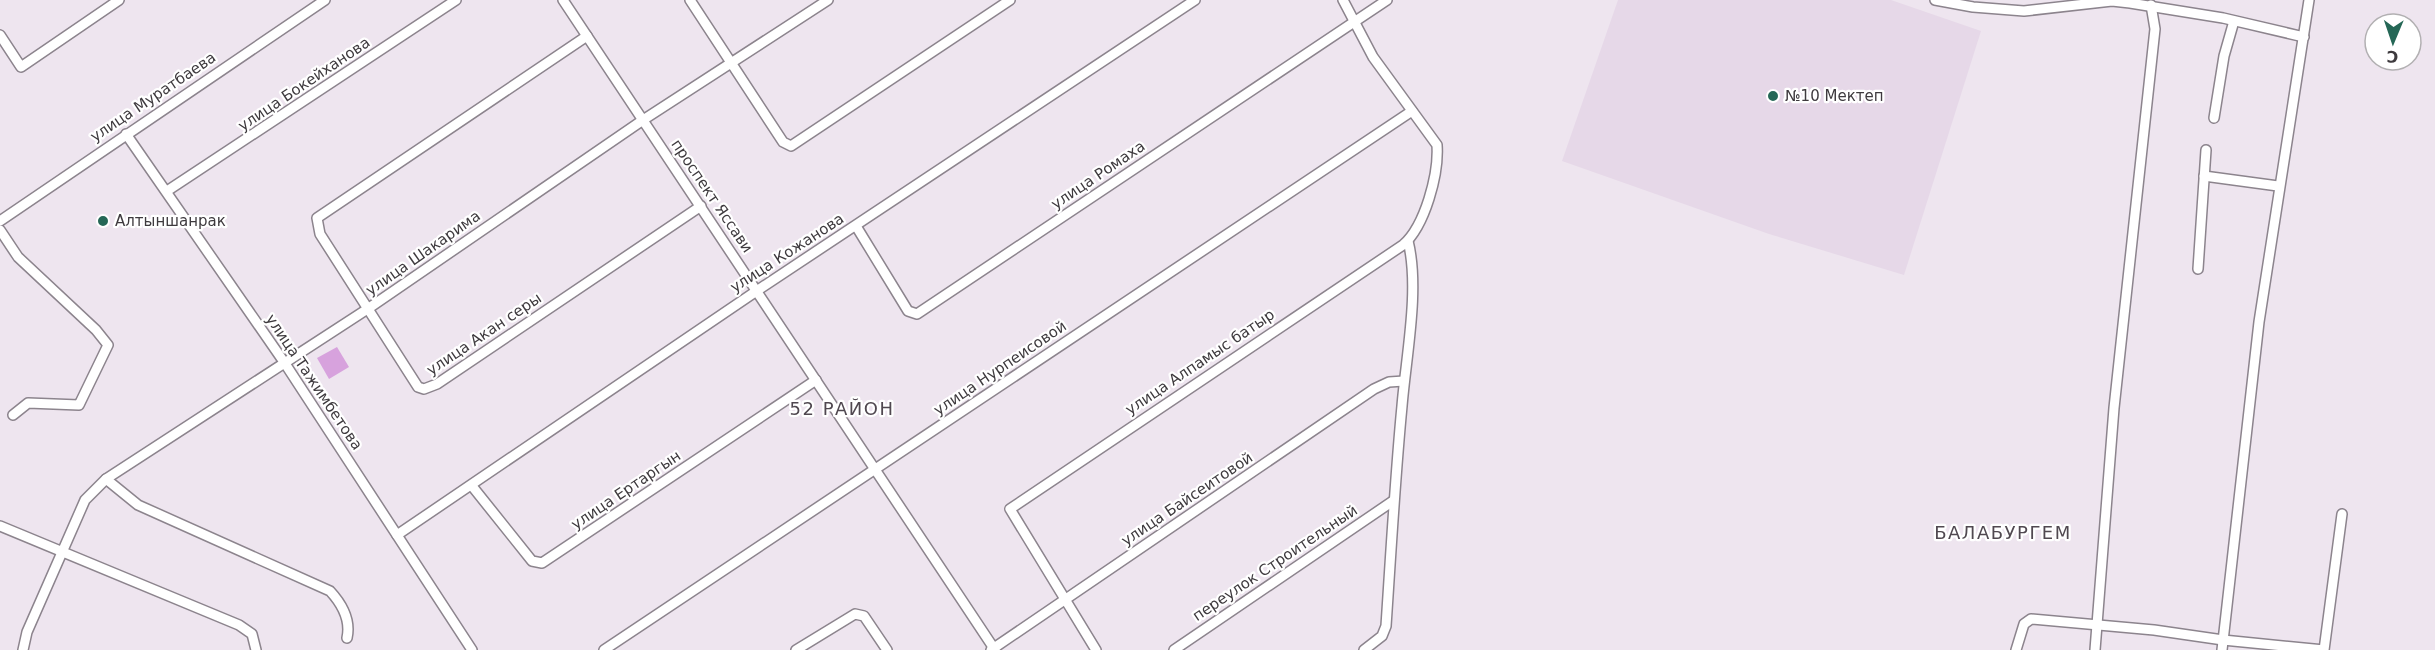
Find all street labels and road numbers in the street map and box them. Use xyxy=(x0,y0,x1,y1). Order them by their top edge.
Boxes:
street label: улица Бокейханова xyxy=(235,33,373,135)
street label: улица Муратбаева xyxy=(87,48,219,146)
street label: проспект Яссави xyxy=(667,136,757,256)
street label: улица Ромаха xyxy=(1048,137,1148,213)
street label: улица Шакарима xyxy=(362,207,484,299)
street label: улица Кожанова xyxy=(727,210,847,296)
street label: улица Акан серы xyxy=(423,289,545,379)
street label: улица Алпамыс батыр xyxy=(1122,305,1278,419)
street label: улица Тажимбетова xyxy=(262,311,366,453)
street label: улица Нурпеисовой xyxy=(930,317,1070,419)
street label: улица Ертаргын xyxy=(568,447,684,533)
street label: улица Байсеитовой xyxy=(1118,448,1256,550)
street label: переулок Строительный xyxy=(1189,501,1361,625)

